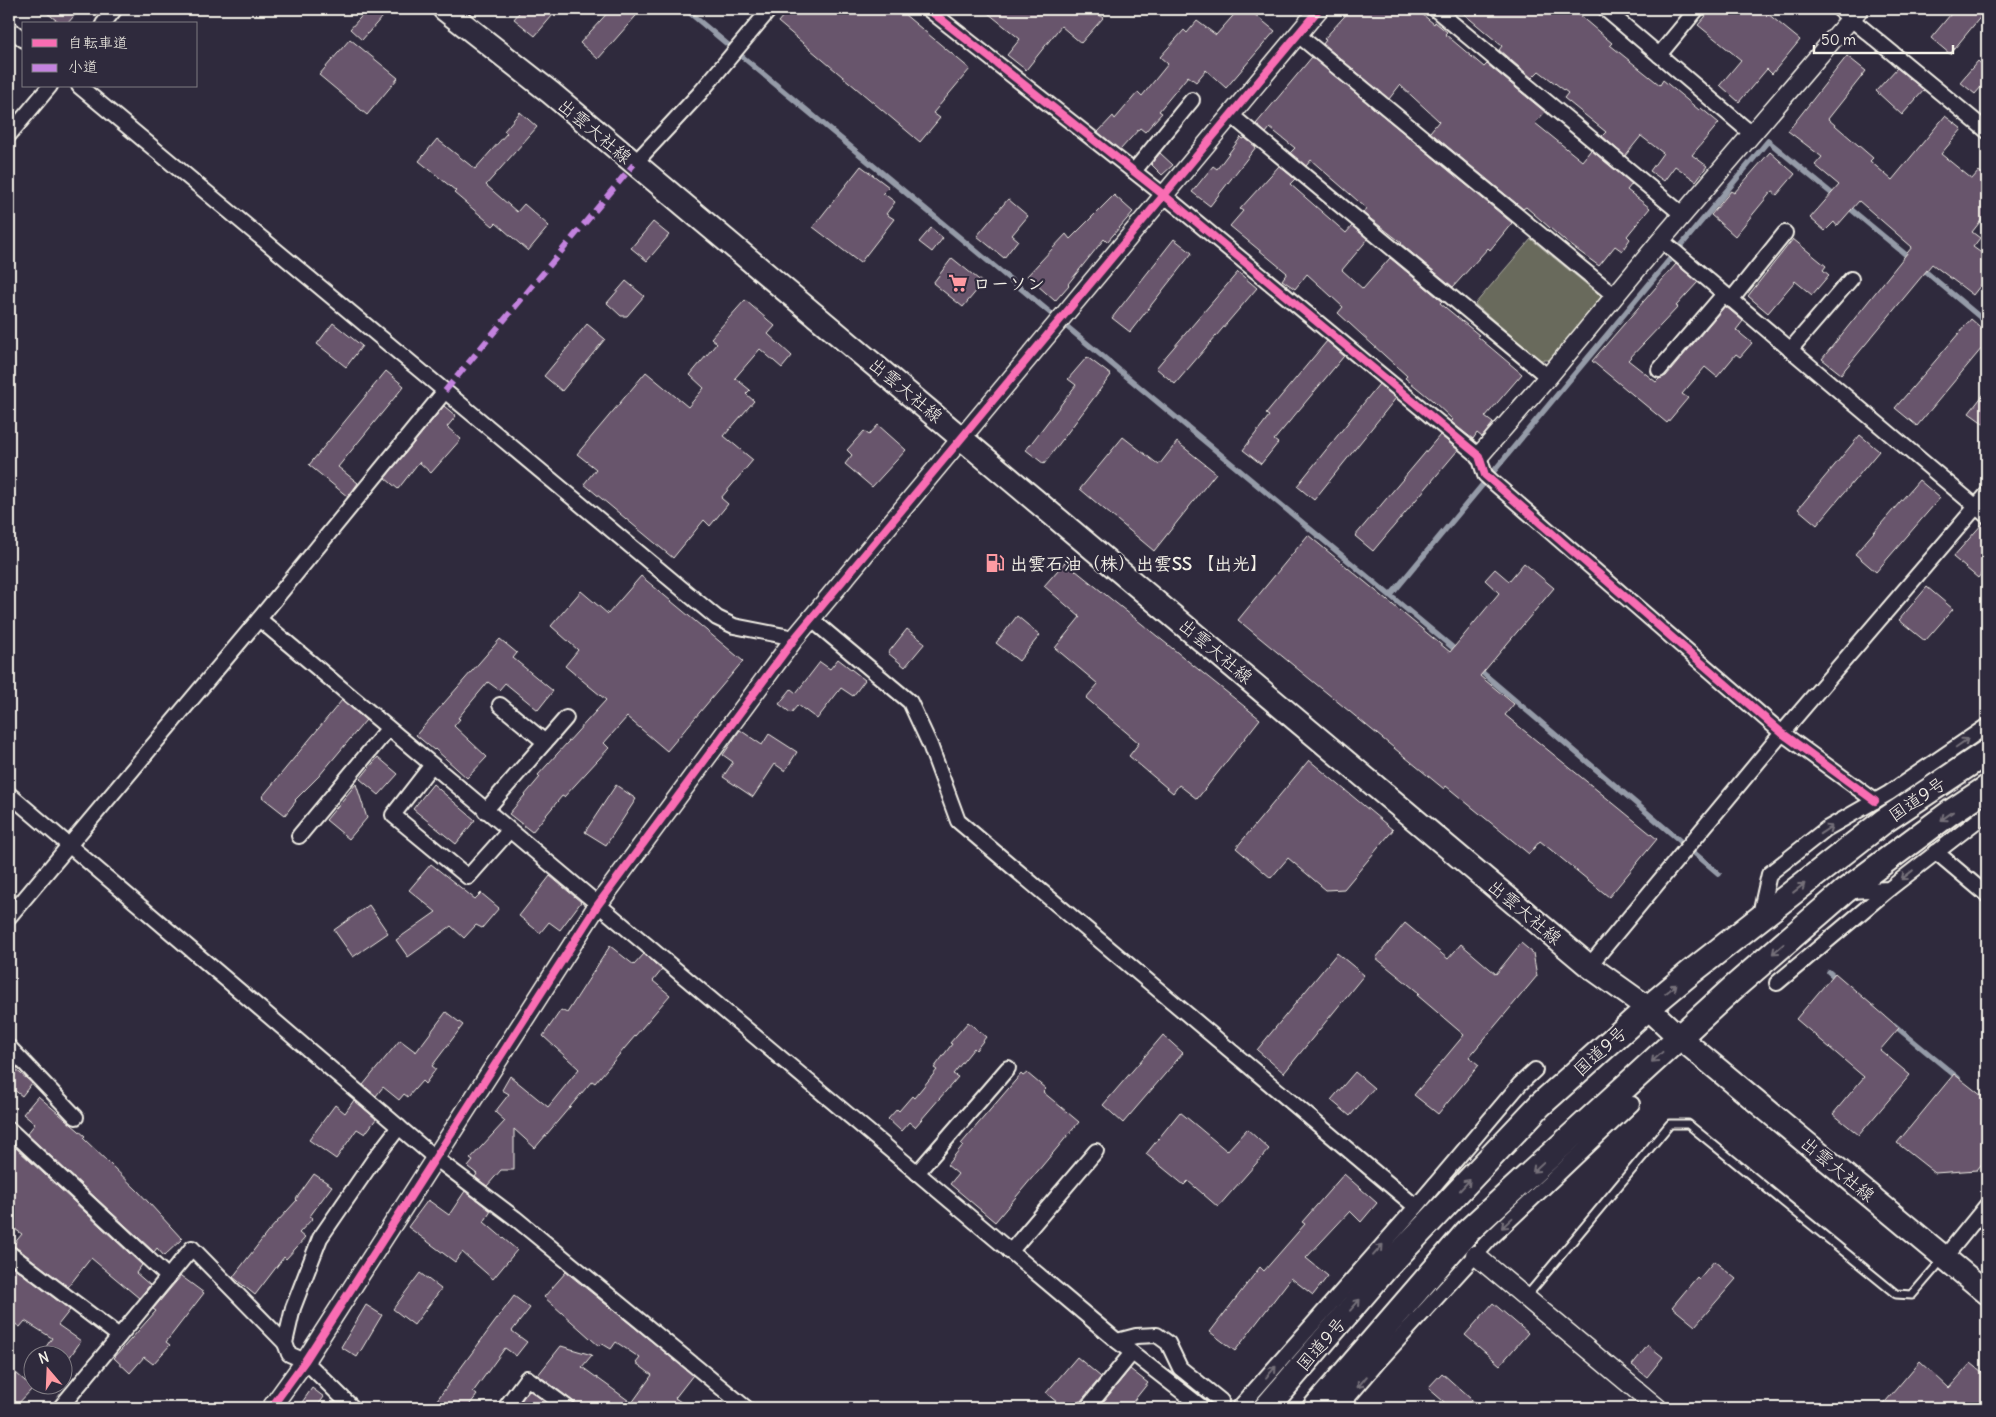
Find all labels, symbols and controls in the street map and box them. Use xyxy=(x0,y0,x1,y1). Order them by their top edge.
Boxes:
legend xyxy=(22,22,198,88)
scale bar xyxy=(1814,22,1952,54)
text: 50 m xyxy=(1821,30,1856,49)
text: 自転車道 xyxy=(68,33,128,52)
text: 小道 xyxy=(68,57,98,76)
street label: 出雲大社線 xyxy=(553,93,637,169)
supermarket icon: ローソン xyxy=(947,272,969,294)
place label: ローソン xyxy=(973,272,1045,295)
street label: 出雲大社線 xyxy=(864,352,948,428)
fuel station icon: 出雲石油（株）出雲SS 【出光】 xyxy=(984,552,1006,574)
place label: 出雲石油（株）出雲SS 【出光】 xyxy=(1010,552,1268,575)
street label: 出雲大社線 xyxy=(1174,613,1258,689)
one-way arrow xyxy=(1955,738,1969,748)
street label: 国道9号 xyxy=(1884,771,1950,827)
one-way arrow xyxy=(1941,810,1954,821)
one-way arrow xyxy=(1818,825,1832,835)
one-way arrow xyxy=(1901,869,1914,880)
street label: 出雲大社線 xyxy=(1483,874,1567,950)
one-way arrow xyxy=(1792,883,1805,894)
one-way arrow xyxy=(1772,943,1785,954)
one-way arrow xyxy=(1664,984,1677,995)
street label: 国道9号 xyxy=(1568,1021,1632,1081)
one-way arrow xyxy=(1651,1051,1664,1063)
street label: 出雲大社線 xyxy=(1796,1131,1880,1207)
one-way arrow xyxy=(1531,1161,1544,1173)
one-way arrow xyxy=(1459,1179,1471,1191)
one-way arrow xyxy=(1501,1217,1513,1229)
one-way arrow xyxy=(1372,1243,1384,1256)
one-way arrow xyxy=(1349,1298,1360,1311)
street label: 国道9号 xyxy=(1291,1312,1351,1376)
north arrow xyxy=(22,1344,72,1394)
text: N xyxy=(36,1348,51,1368)
one-way arrow xyxy=(1265,1365,1277,1378)
one-way arrow xyxy=(1356,1375,1368,1388)

